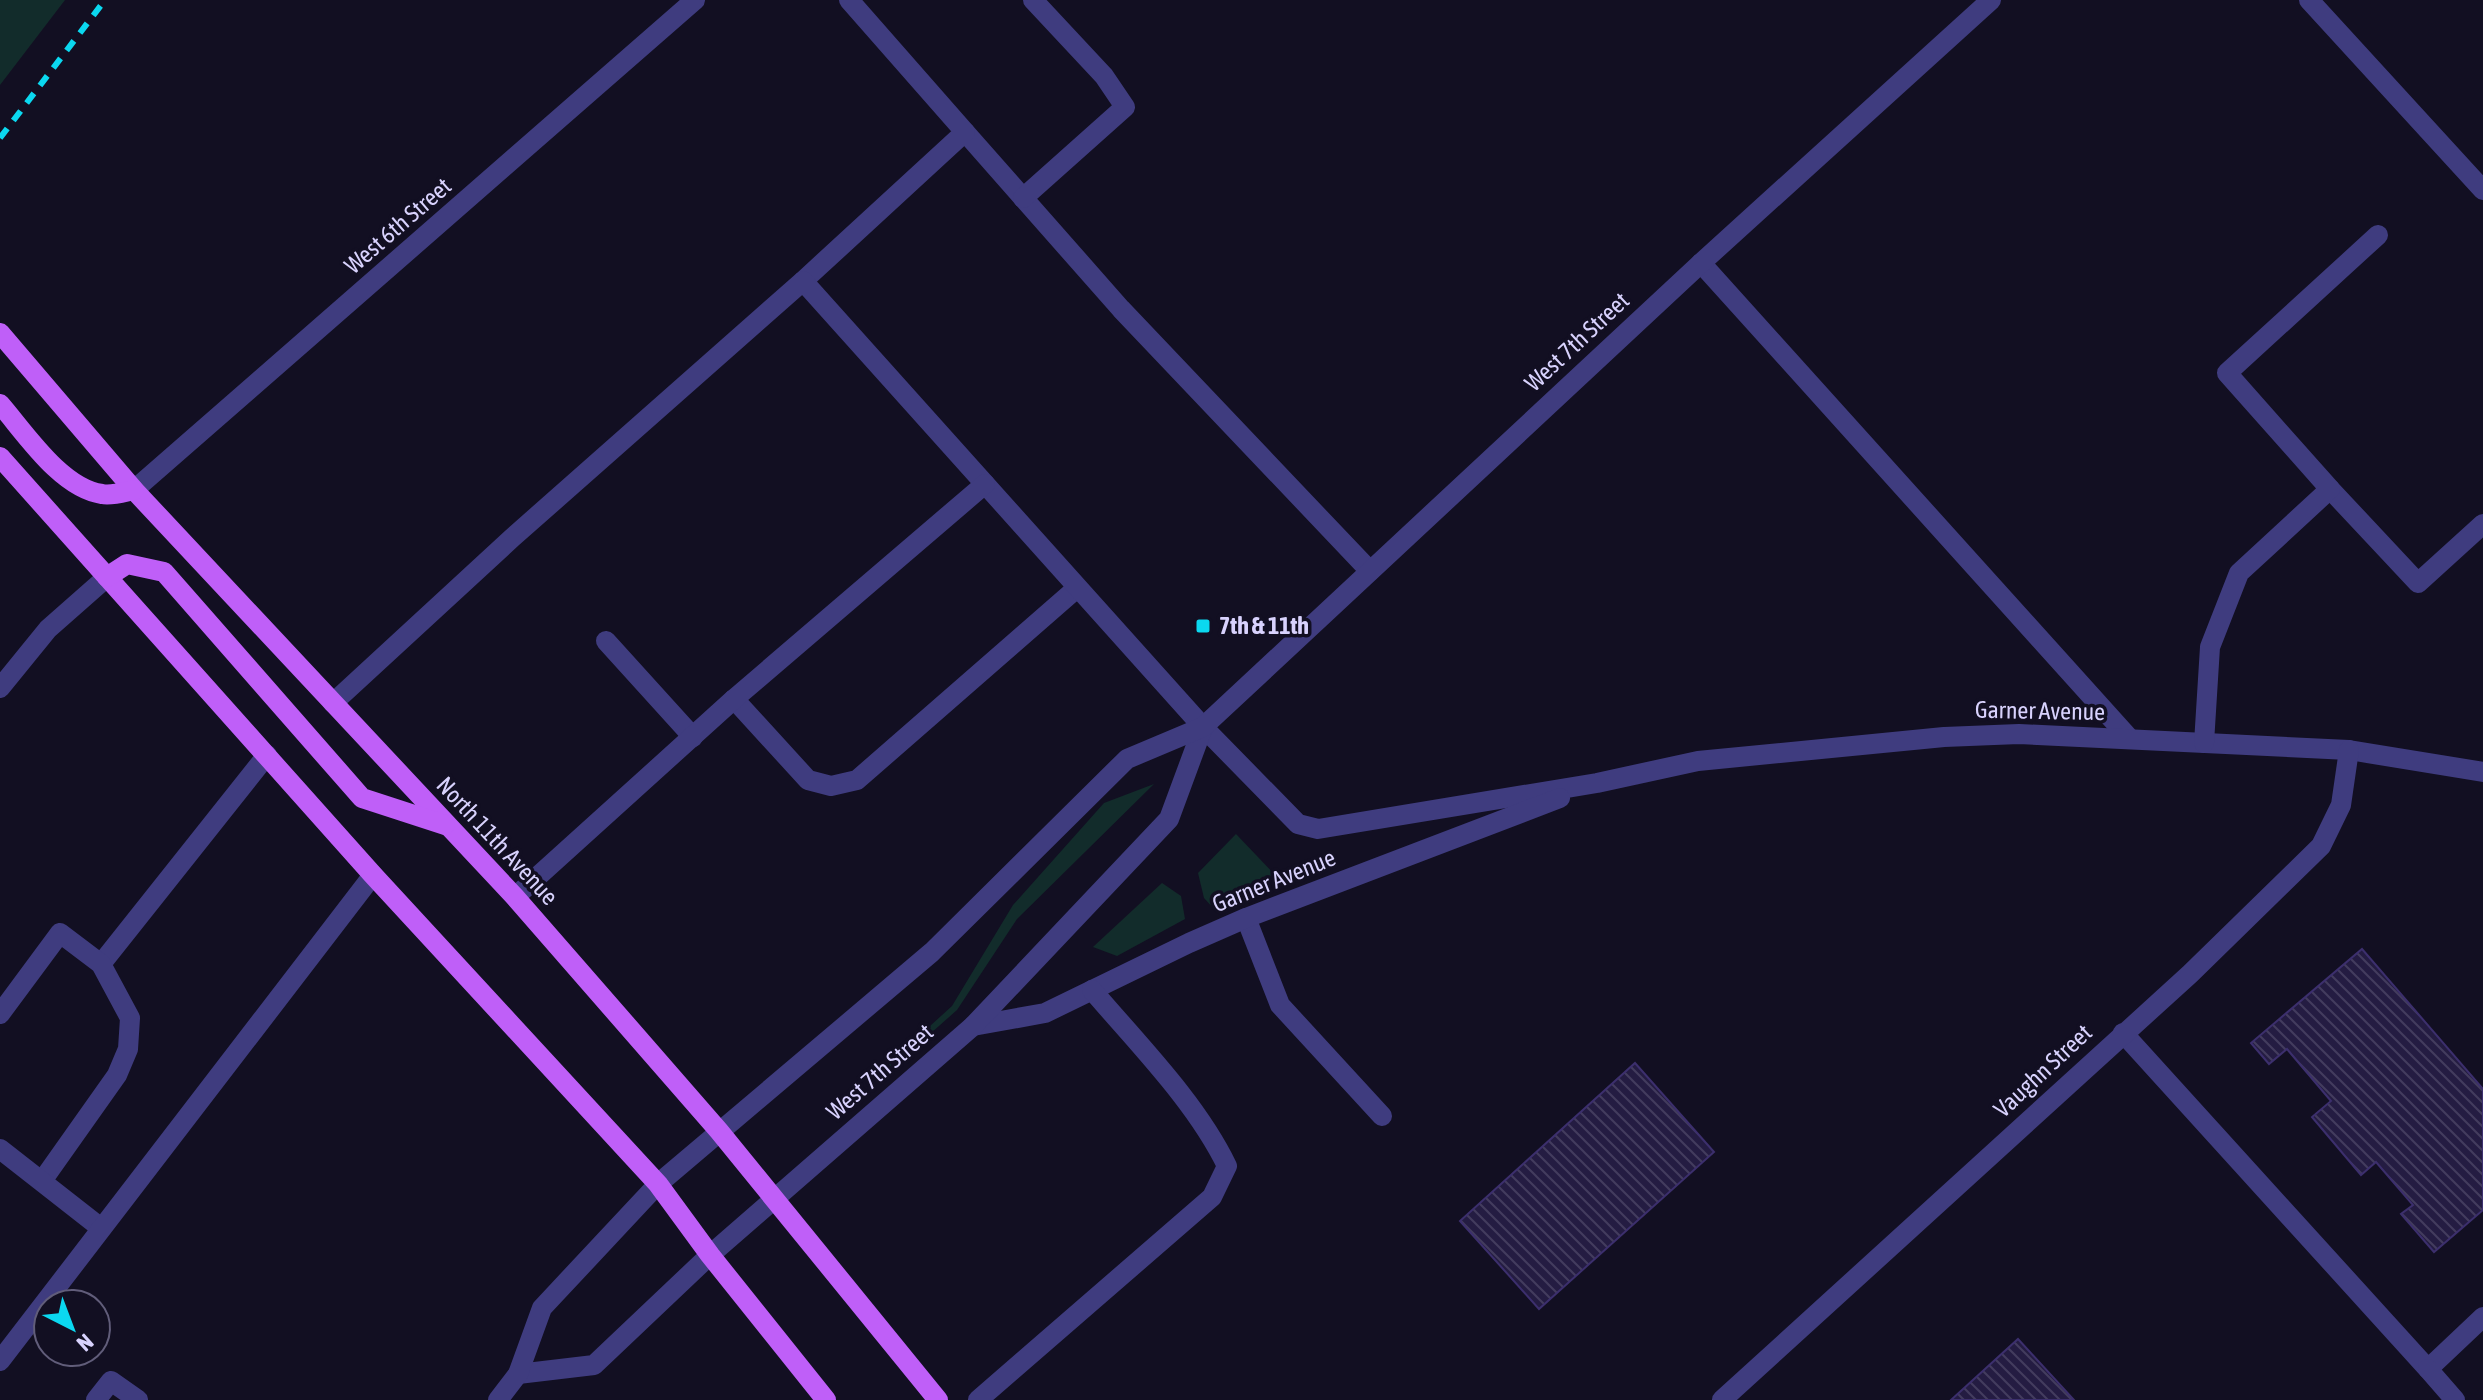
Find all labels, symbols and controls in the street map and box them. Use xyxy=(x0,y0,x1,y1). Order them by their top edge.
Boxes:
street label: West 6th Street xyxy=(339,172,456,279)
street label: West 7th Street xyxy=(1519,287,1634,397)
place label: 7th & 11th xyxy=(1219,612,1309,639)
marker: 7th & 11th xyxy=(1194,617,1212,635)
street label: Garner Avenue xyxy=(1975,696,2105,725)
street label: North 11th Avenue xyxy=(431,771,563,910)
street label: Garner Avenue xyxy=(1208,844,1339,917)
street label: West 7th Street xyxy=(821,1018,938,1125)
street label: Vaughn Street xyxy=(1988,1019,2097,1123)
north arrow xyxy=(32,1288,112,1368)
text: N xyxy=(72,1329,99,1357)

